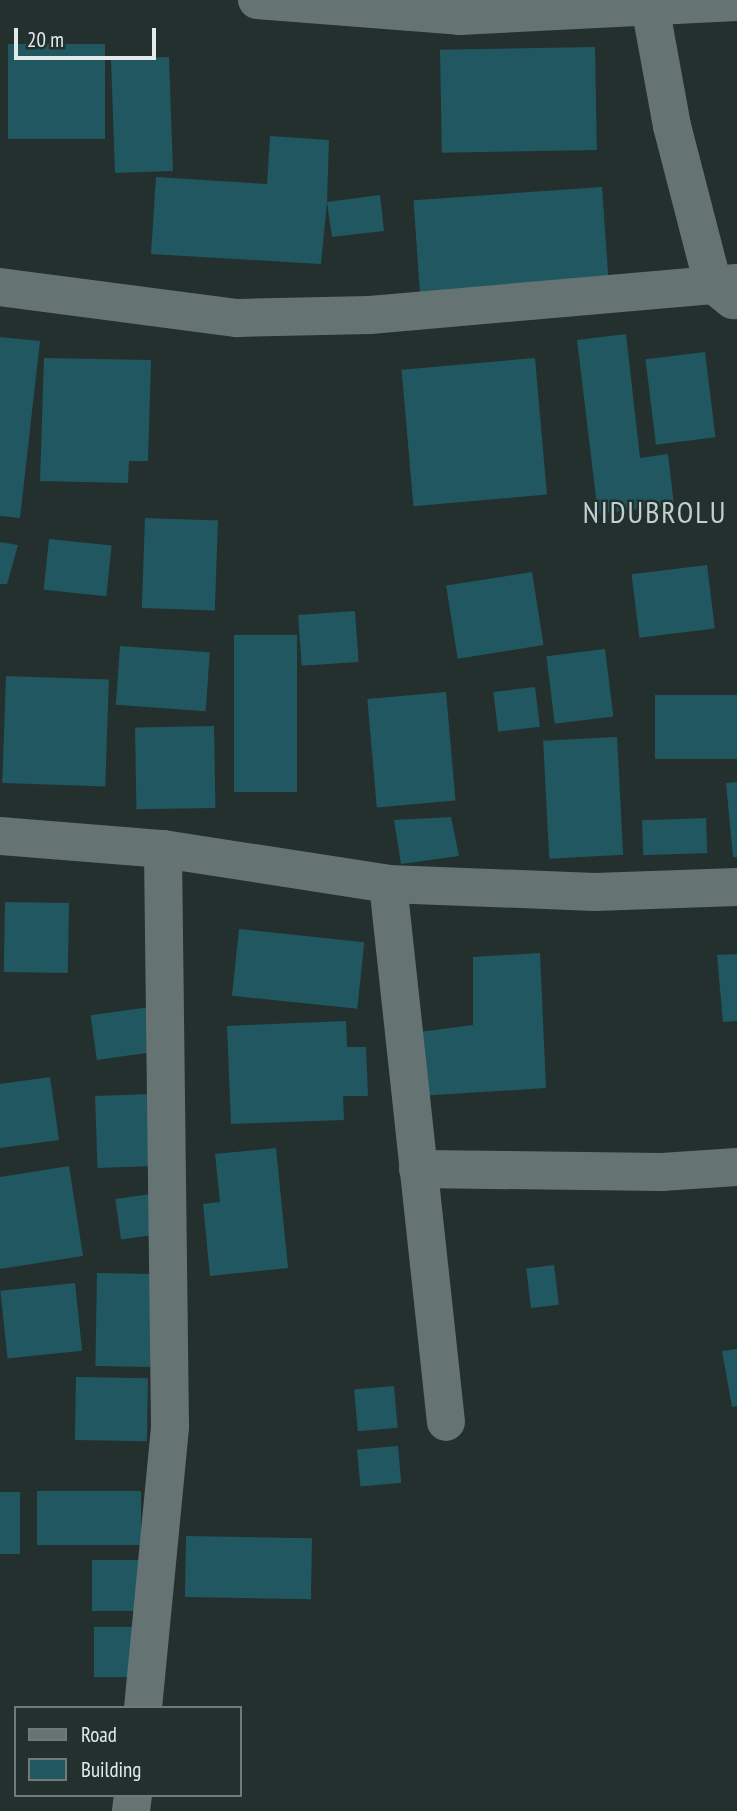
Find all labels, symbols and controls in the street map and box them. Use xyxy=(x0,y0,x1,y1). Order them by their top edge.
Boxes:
scale bar xyxy=(18,14,159,58)
text: 20 m xyxy=(27,26,64,53)
district label: NIDUBROLU xyxy=(584,494,726,530)
legend xyxy=(14,1706,242,1797)
text: Road xyxy=(81,1721,117,1748)
text: Building xyxy=(81,1756,141,1783)

